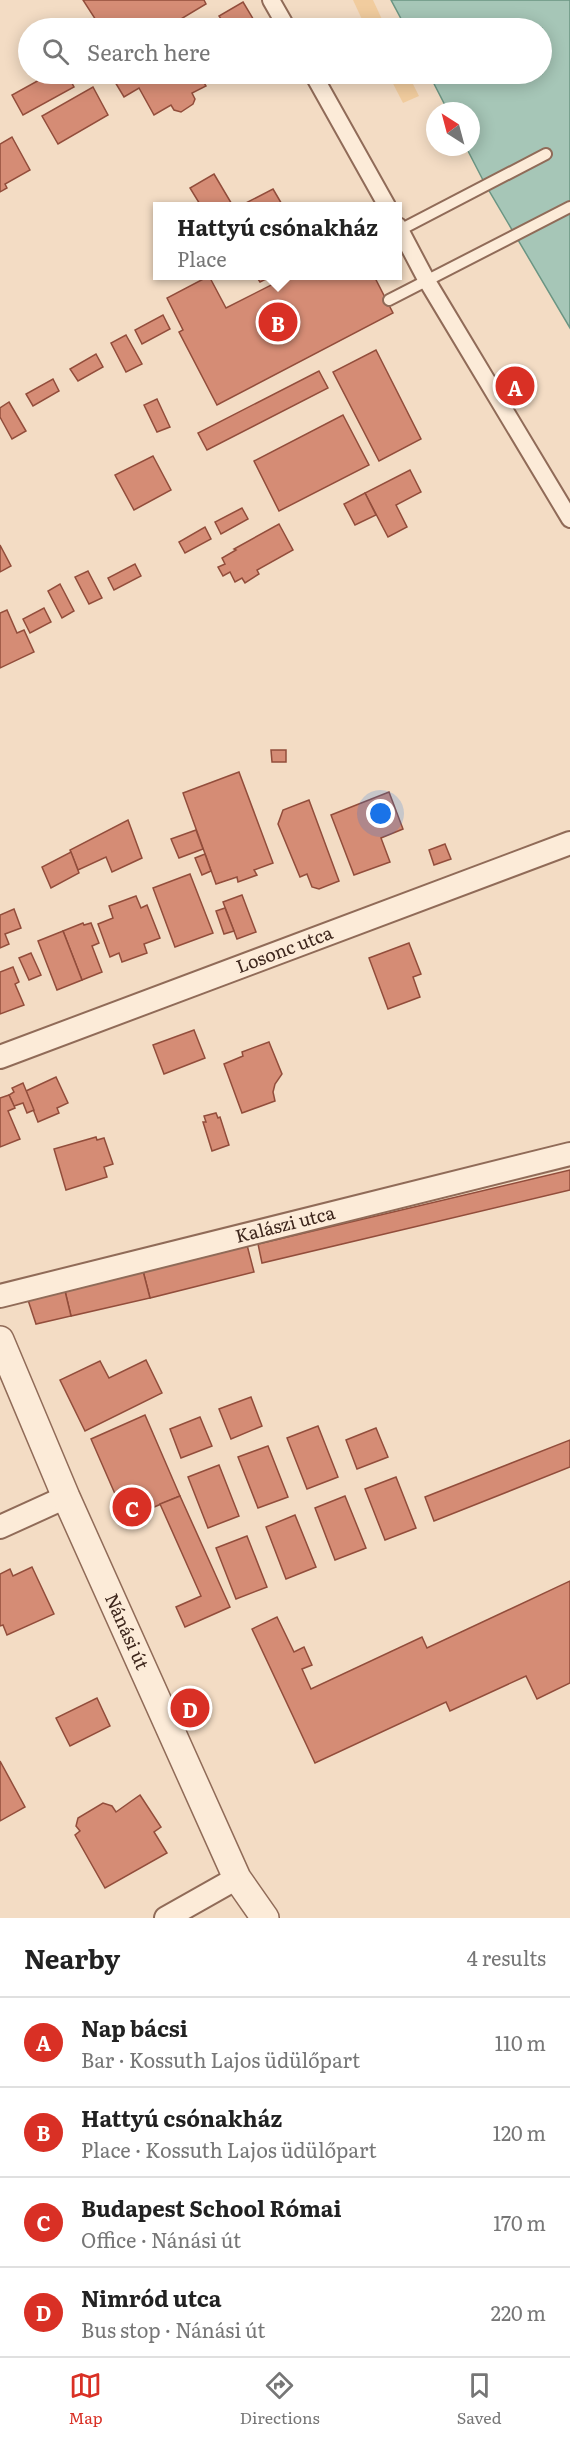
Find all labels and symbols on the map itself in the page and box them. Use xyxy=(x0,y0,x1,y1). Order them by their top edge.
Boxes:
north arrow xyxy=(426,102,480,156)
pin: B xyxy=(258,300,298,344)
pin: A xyxy=(496,364,534,408)
your location xyxy=(366,799,395,828)
street label: Losonc utca xyxy=(232,918,337,979)
street label: Kalászi utca xyxy=(232,1198,338,1249)
pin: C xyxy=(112,1484,152,1530)
street label: Nánási út xyxy=(99,1589,157,1674)
pin: D xyxy=(170,1686,210,1730)

